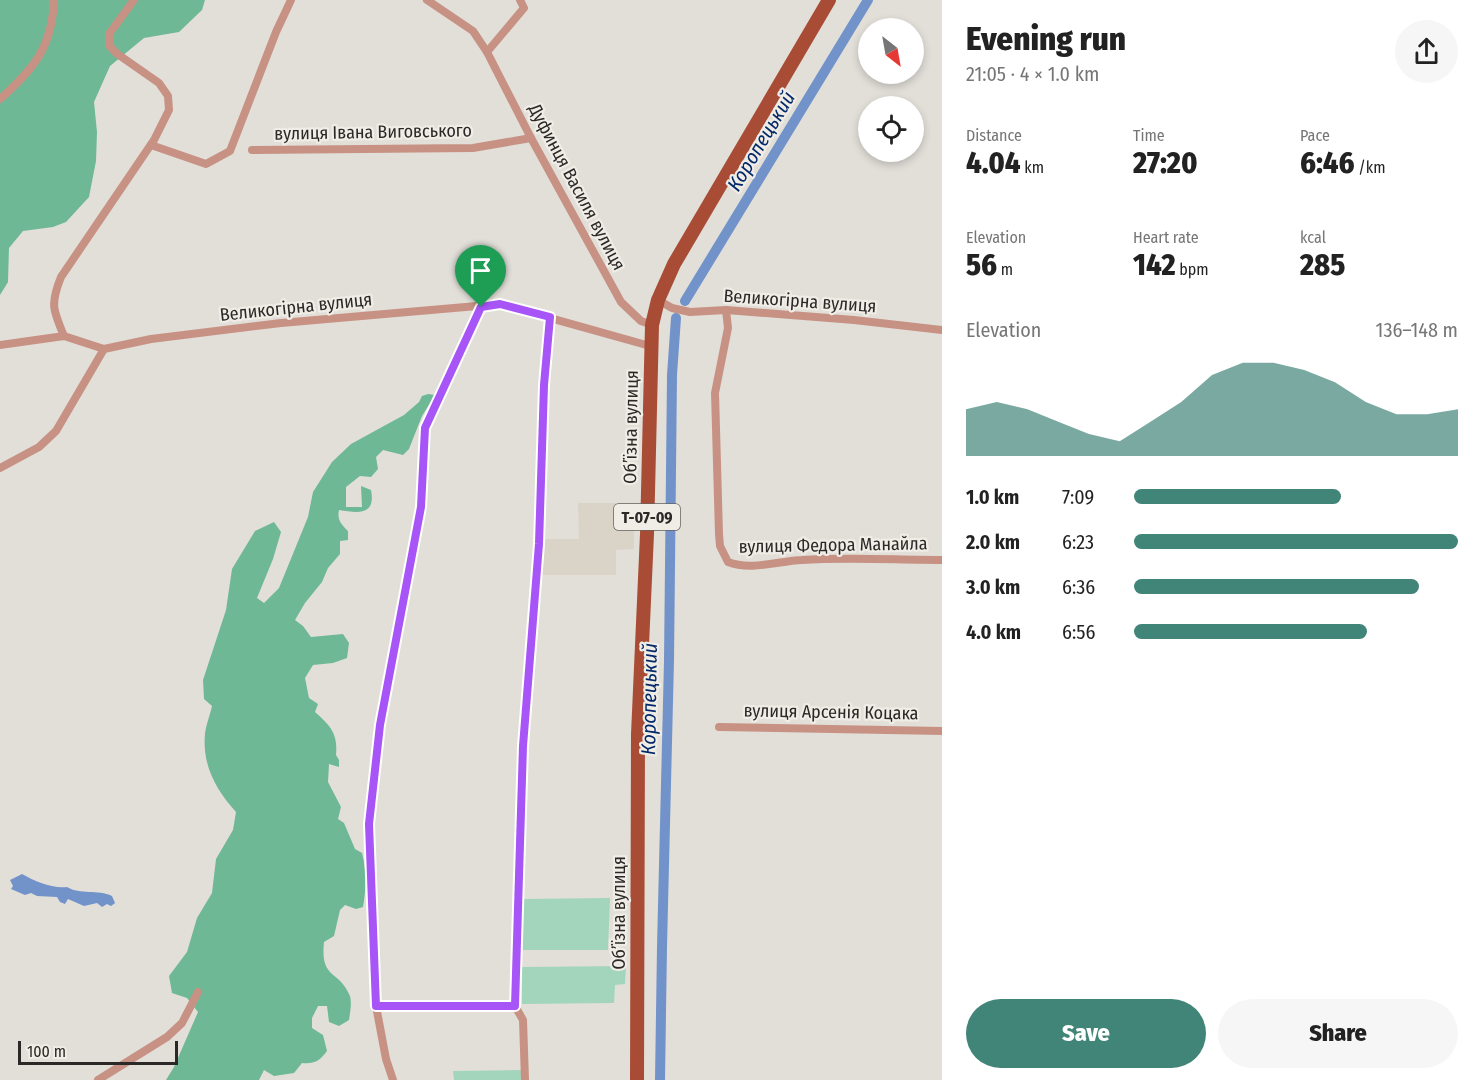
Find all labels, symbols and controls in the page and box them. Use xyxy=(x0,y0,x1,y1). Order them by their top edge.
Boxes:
north arrow xyxy=(858,18,924,84)
map controls xyxy=(858,18,924,162)
text: Evening run xyxy=(966,19,1126,59)
button: share xyxy=(1395,20,1458,83)
text: 21:05 · 4 × 1.0 km xyxy=(966,62,1099,86)
water label: Коропецький xyxy=(722,87,800,195)
button: locate xyxy=(858,96,924,162)
street label: Дуфинця Василя вулиця xyxy=(523,99,630,274)
street label: вулиця Івана Виговського xyxy=(274,119,472,145)
text: Distance xyxy=(966,126,1022,145)
text: Time xyxy=(1133,126,1165,145)
text: Pace xyxy=(1300,126,1330,145)
text: 4.04 xyxy=(966,145,1021,181)
text: 27:20 xyxy=(1133,145,1198,181)
text: 6:46 xyxy=(1300,145,1354,181)
text: km xyxy=(1021,158,1044,177)
text: /km xyxy=(1354,158,1385,177)
text: Elevation xyxy=(966,228,1026,247)
text: Heart rate xyxy=(1133,228,1199,247)
text: kcal xyxy=(1300,228,1326,247)
pin xyxy=(455,245,506,307)
text: 56 xyxy=(966,247,997,283)
text: 142 xyxy=(1133,247,1176,283)
text: 285 xyxy=(1300,247,1345,283)
icon: arrive xyxy=(464,254,497,287)
text: m xyxy=(997,260,1013,279)
text: bpm xyxy=(1176,260,1209,279)
street label: Великогірна вулиця xyxy=(723,285,877,317)
street label: Великогірна вулиця xyxy=(219,288,373,326)
text: Elevation xyxy=(966,318,1041,342)
text: 136–148 m xyxy=(1376,318,1458,342)
street label: Обʼїзна вулиця xyxy=(619,370,643,484)
text: 1.0 km xyxy=(966,485,1019,509)
text: 7:09 xyxy=(1062,485,1094,509)
road number: Т-07-09 xyxy=(614,504,680,530)
text: 2.0 km xyxy=(966,530,1020,554)
text: 6:23 xyxy=(1062,530,1094,554)
street label: вулиця Федора Манайла xyxy=(738,532,928,558)
text: 3.0 km xyxy=(966,575,1020,599)
text: 6:36 xyxy=(1062,575,1095,599)
text: 4.0 km xyxy=(966,620,1021,644)
text: 6:56 xyxy=(1062,620,1095,644)
water label: Коропецький xyxy=(636,643,662,755)
street label: вулиця Арсенія Коцака xyxy=(743,699,919,725)
street label: Обʼїзна вулиця xyxy=(608,856,630,970)
button: Save xyxy=(966,999,1206,1068)
button: Share xyxy=(1218,999,1458,1068)
scale bar xyxy=(18,1038,178,1066)
text: 100 m xyxy=(27,1042,66,1061)

